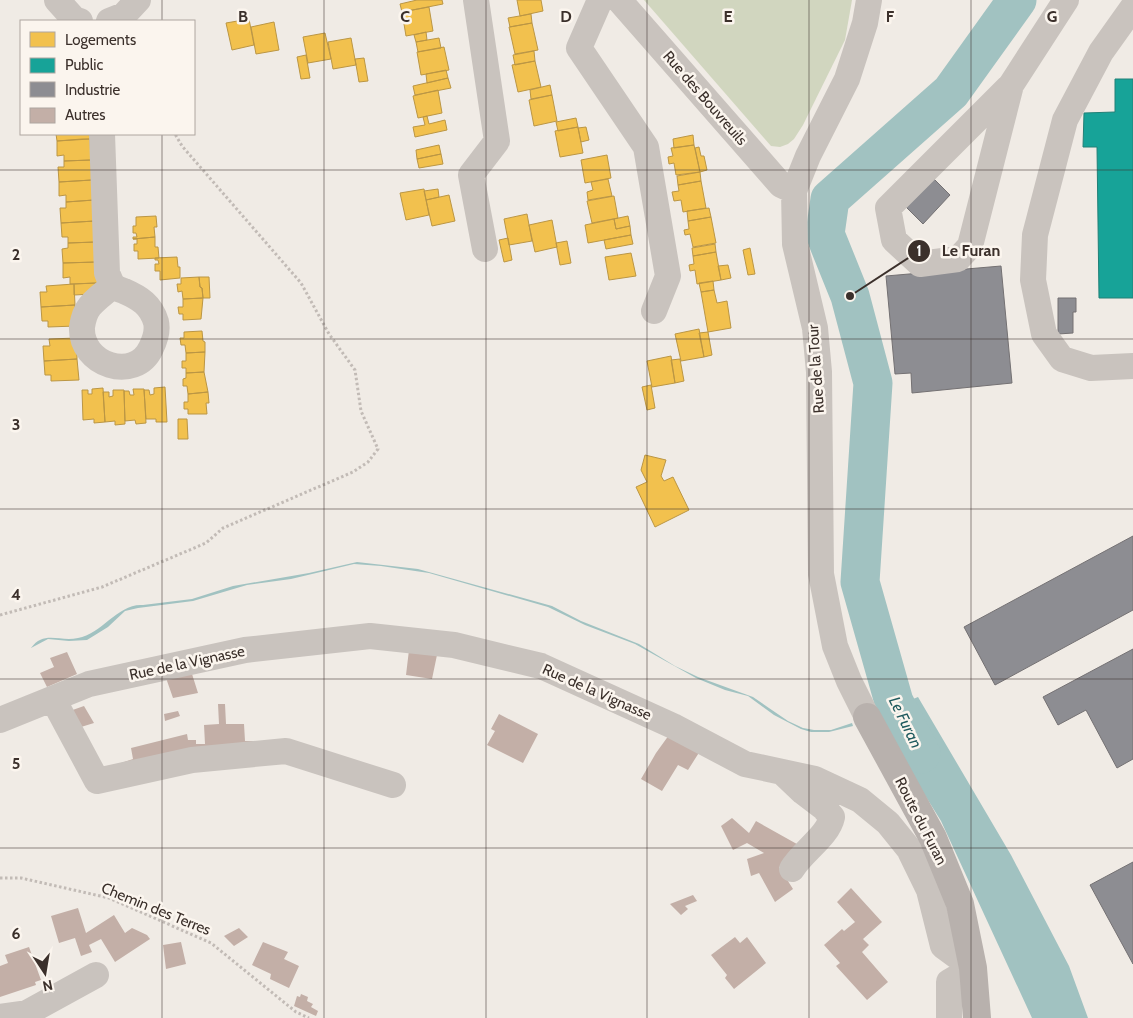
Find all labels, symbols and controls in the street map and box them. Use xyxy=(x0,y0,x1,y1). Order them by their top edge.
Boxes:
text: B xyxy=(238,7,248,26)
text: C xyxy=(400,7,410,26)
text: D xyxy=(560,7,572,26)
text: E xyxy=(723,7,733,26)
text: F xyxy=(886,7,895,26)
text: G xyxy=(1047,7,1057,26)
legend xyxy=(20,20,195,135)
text: Logements xyxy=(65,31,136,49)
street label: Rue des Bouvreuils xyxy=(659,47,751,149)
text: Public xyxy=(65,56,103,74)
text: Industrie xyxy=(65,81,120,99)
text: Autres xyxy=(65,106,105,124)
callout: Le Furan xyxy=(907,235,1010,266)
text: Le Furan xyxy=(942,241,1000,260)
text: 1 xyxy=(916,242,922,260)
text: 2 xyxy=(12,245,20,264)
street label: Rue de la Tour xyxy=(804,324,828,414)
text: 3 xyxy=(12,415,20,434)
text: 4 xyxy=(11,585,21,604)
street label: Rue de la Vignasse xyxy=(128,642,247,684)
street label: Rue de la Vignasse xyxy=(540,660,655,724)
water label: Le Furan xyxy=(885,693,926,751)
text: 5 xyxy=(12,754,20,773)
street label: Route du Furan xyxy=(891,774,951,868)
street label: Chemin des Terres xyxy=(99,879,213,939)
text: 6 xyxy=(12,924,21,943)
north arrow xyxy=(20,948,70,998)
text: N xyxy=(41,976,54,996)

